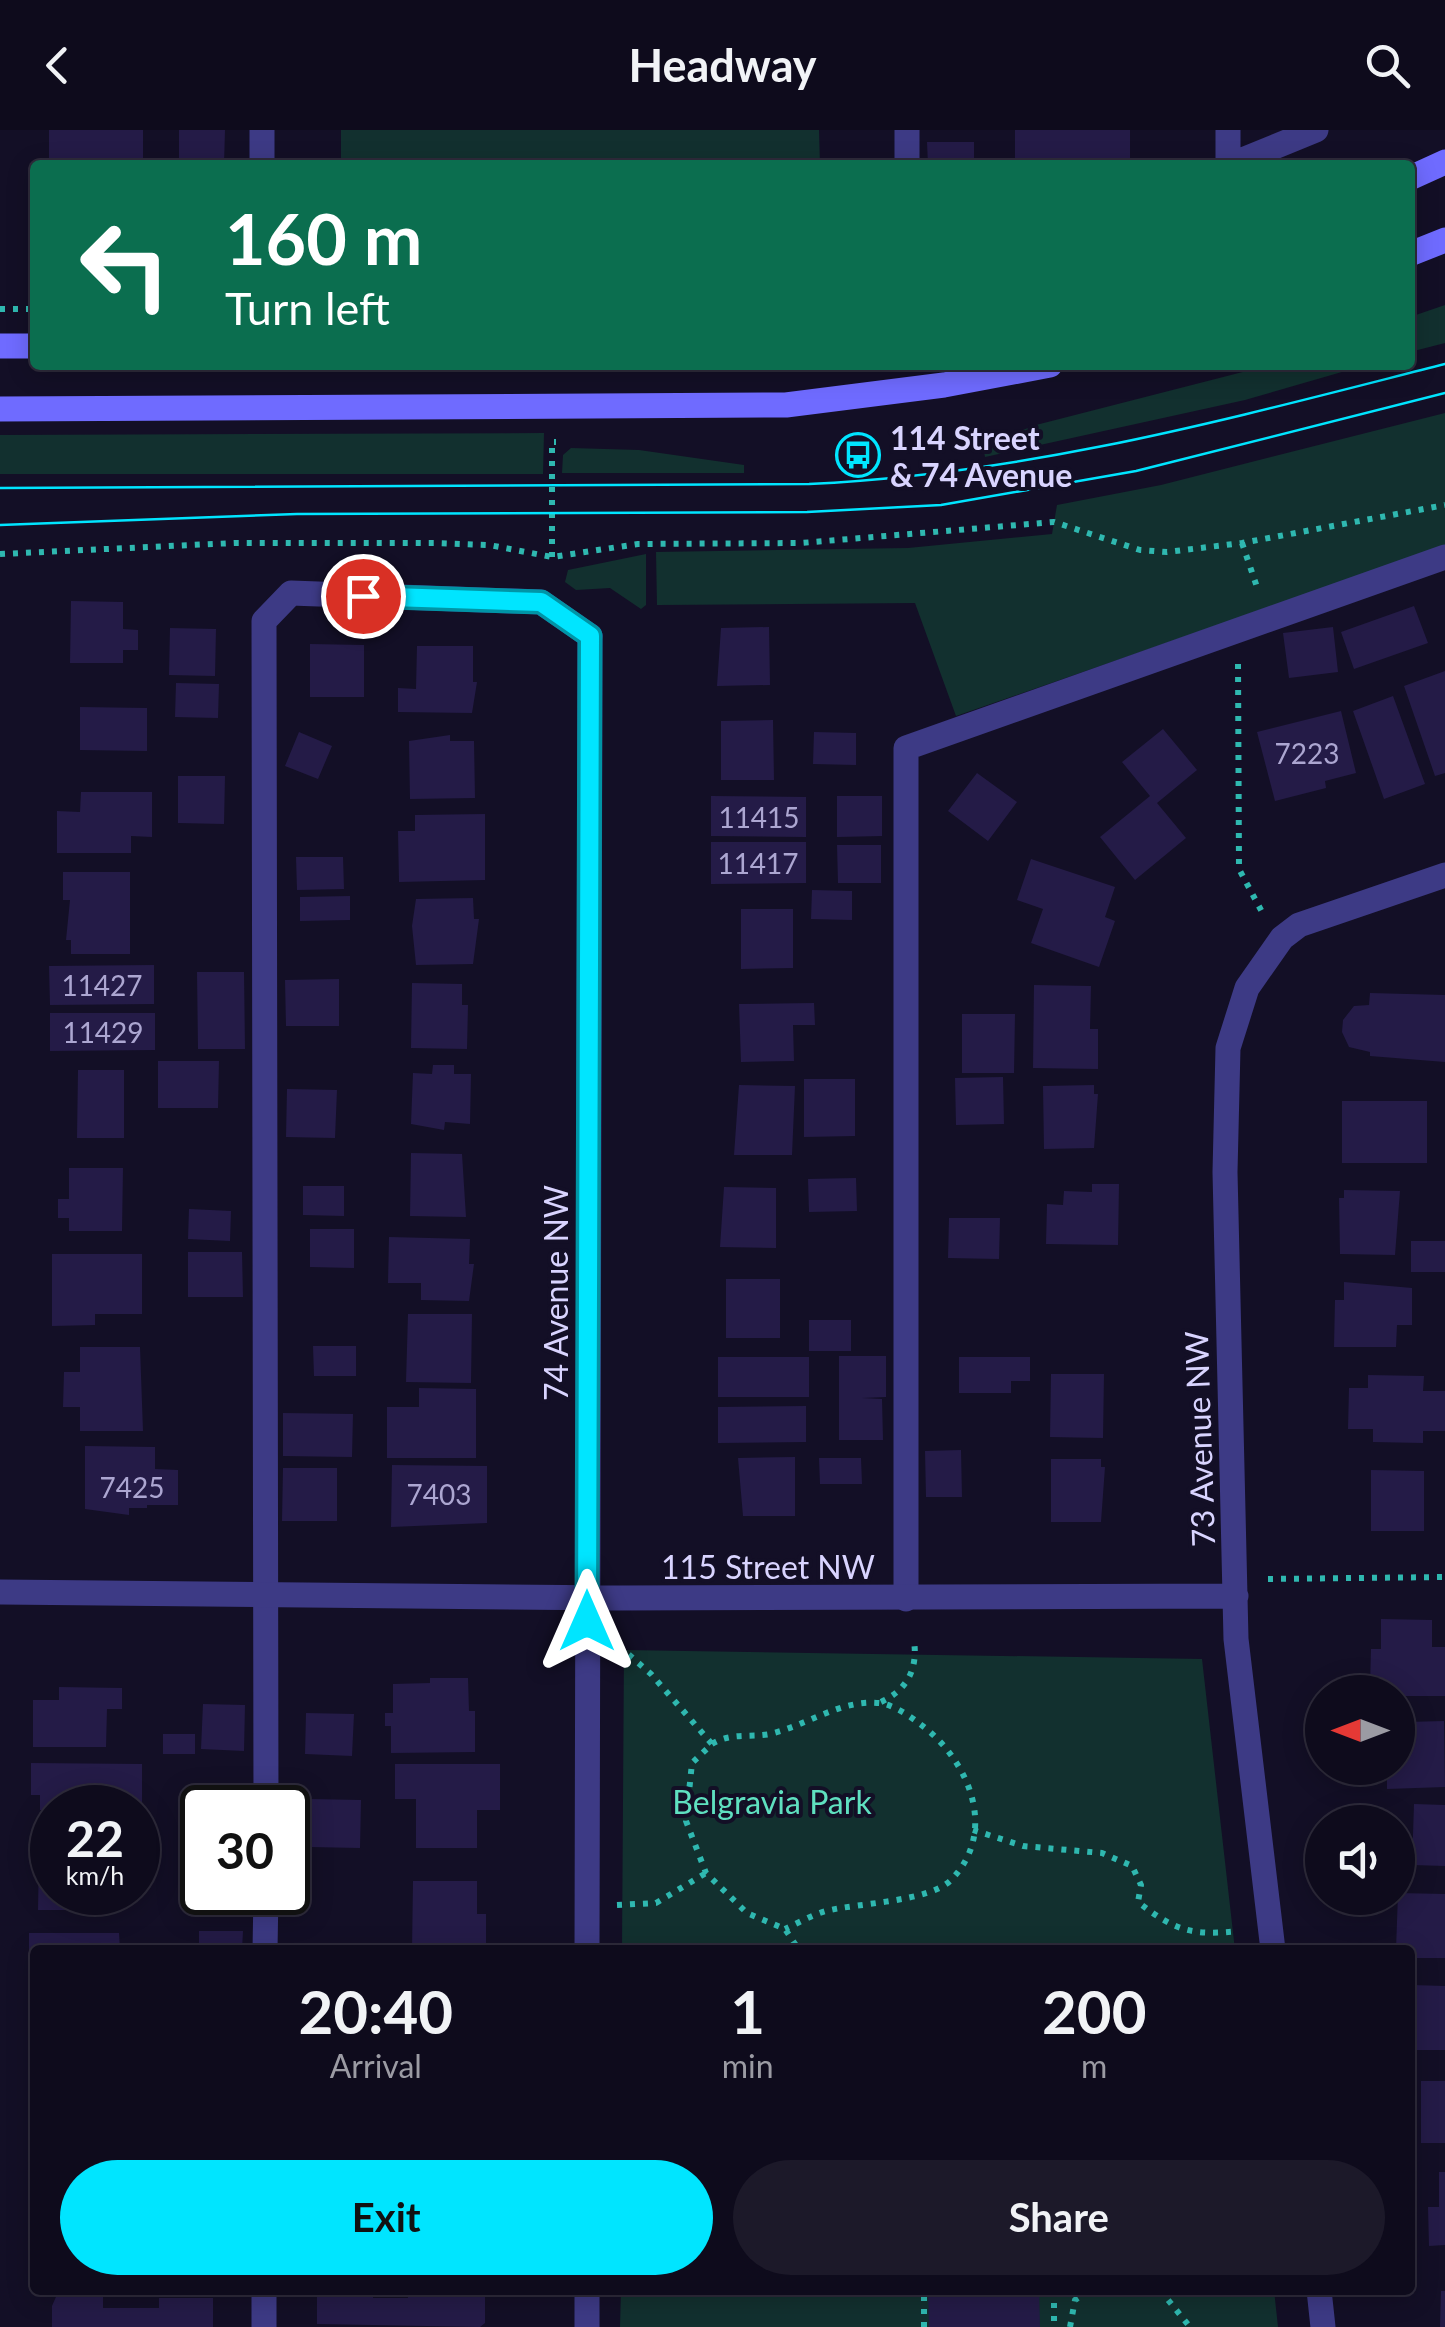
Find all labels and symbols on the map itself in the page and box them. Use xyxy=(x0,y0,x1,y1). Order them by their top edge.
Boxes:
place label: 114 Street & 74 Avenue xyxy=(890,418,1072,494)
bus stop icon: 114 Street & 74 Avenue xyxy=(835,432,881,478)
pin xyxy=(321,554,406,639)
house number: 7223 xyxy=(1275,736,1339,770)
house number: 11415 xyxy=(718,800,800,834)
house number: 11417 xyxy=(717,846,799,880)
house number: 11427 xyxy=(61,968,143,1002)
house number: 11429 xyxy=(62,1015,144,1049)
street label: 74 Avenue NW xyxy=(536,1185,575,1401)
street label: 73 Avenue NW xyxy=(1176,1330,1222,1548)
house number: 7425 xyxy=(100,1470,164,1504)
house number: 7403 xyxy=(407,1477,471,1511)
street label: 115 Street NW xyxy=(661,1547,875,1586)
position arrow xyxy=(535,1569,639,1673)
north arrow xyxy=(1305,1675,1415,1785)
park label: Belgravia Park xyxy=(672,1782,872,1821)
speed limit sign: 30 xyxy=(180,1785,310,1915)

